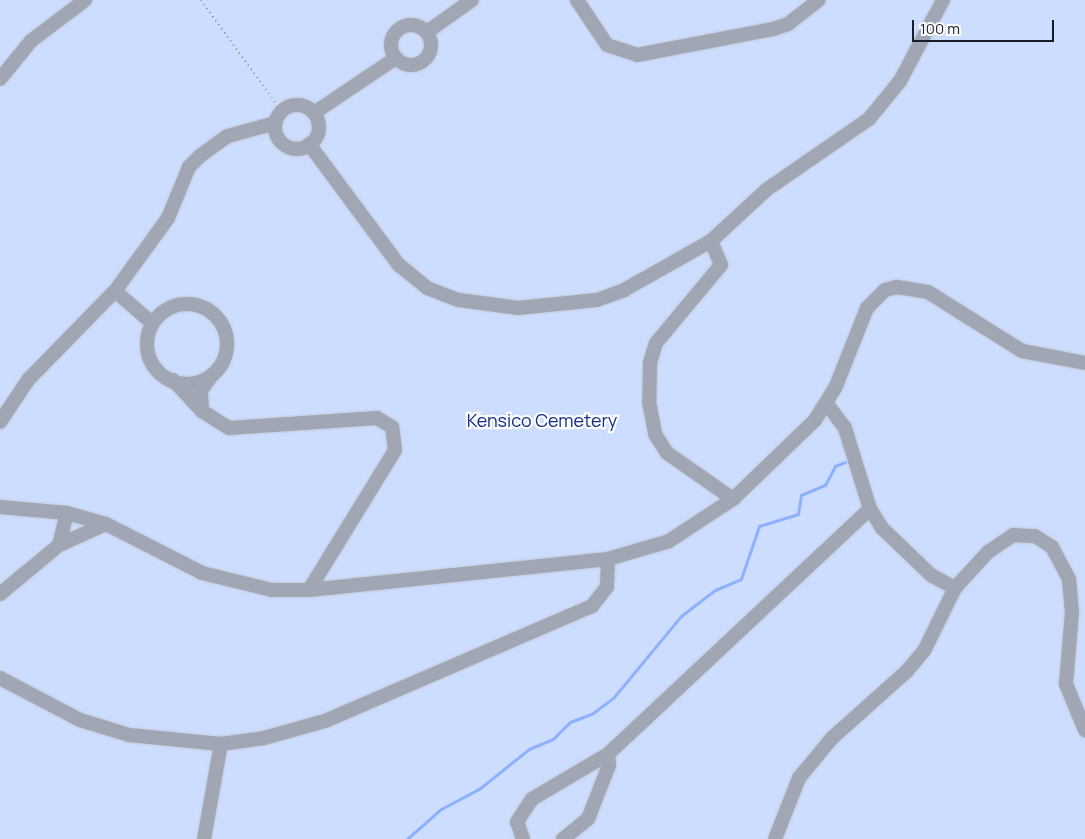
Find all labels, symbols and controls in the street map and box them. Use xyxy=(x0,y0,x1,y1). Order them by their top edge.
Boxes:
scale bar xyxy=(915,10,1058,42)
text: 100 m xyxy=(920,18,960,39)
park label: Kensico Cemetery xyxy=(467,409,617,431)

